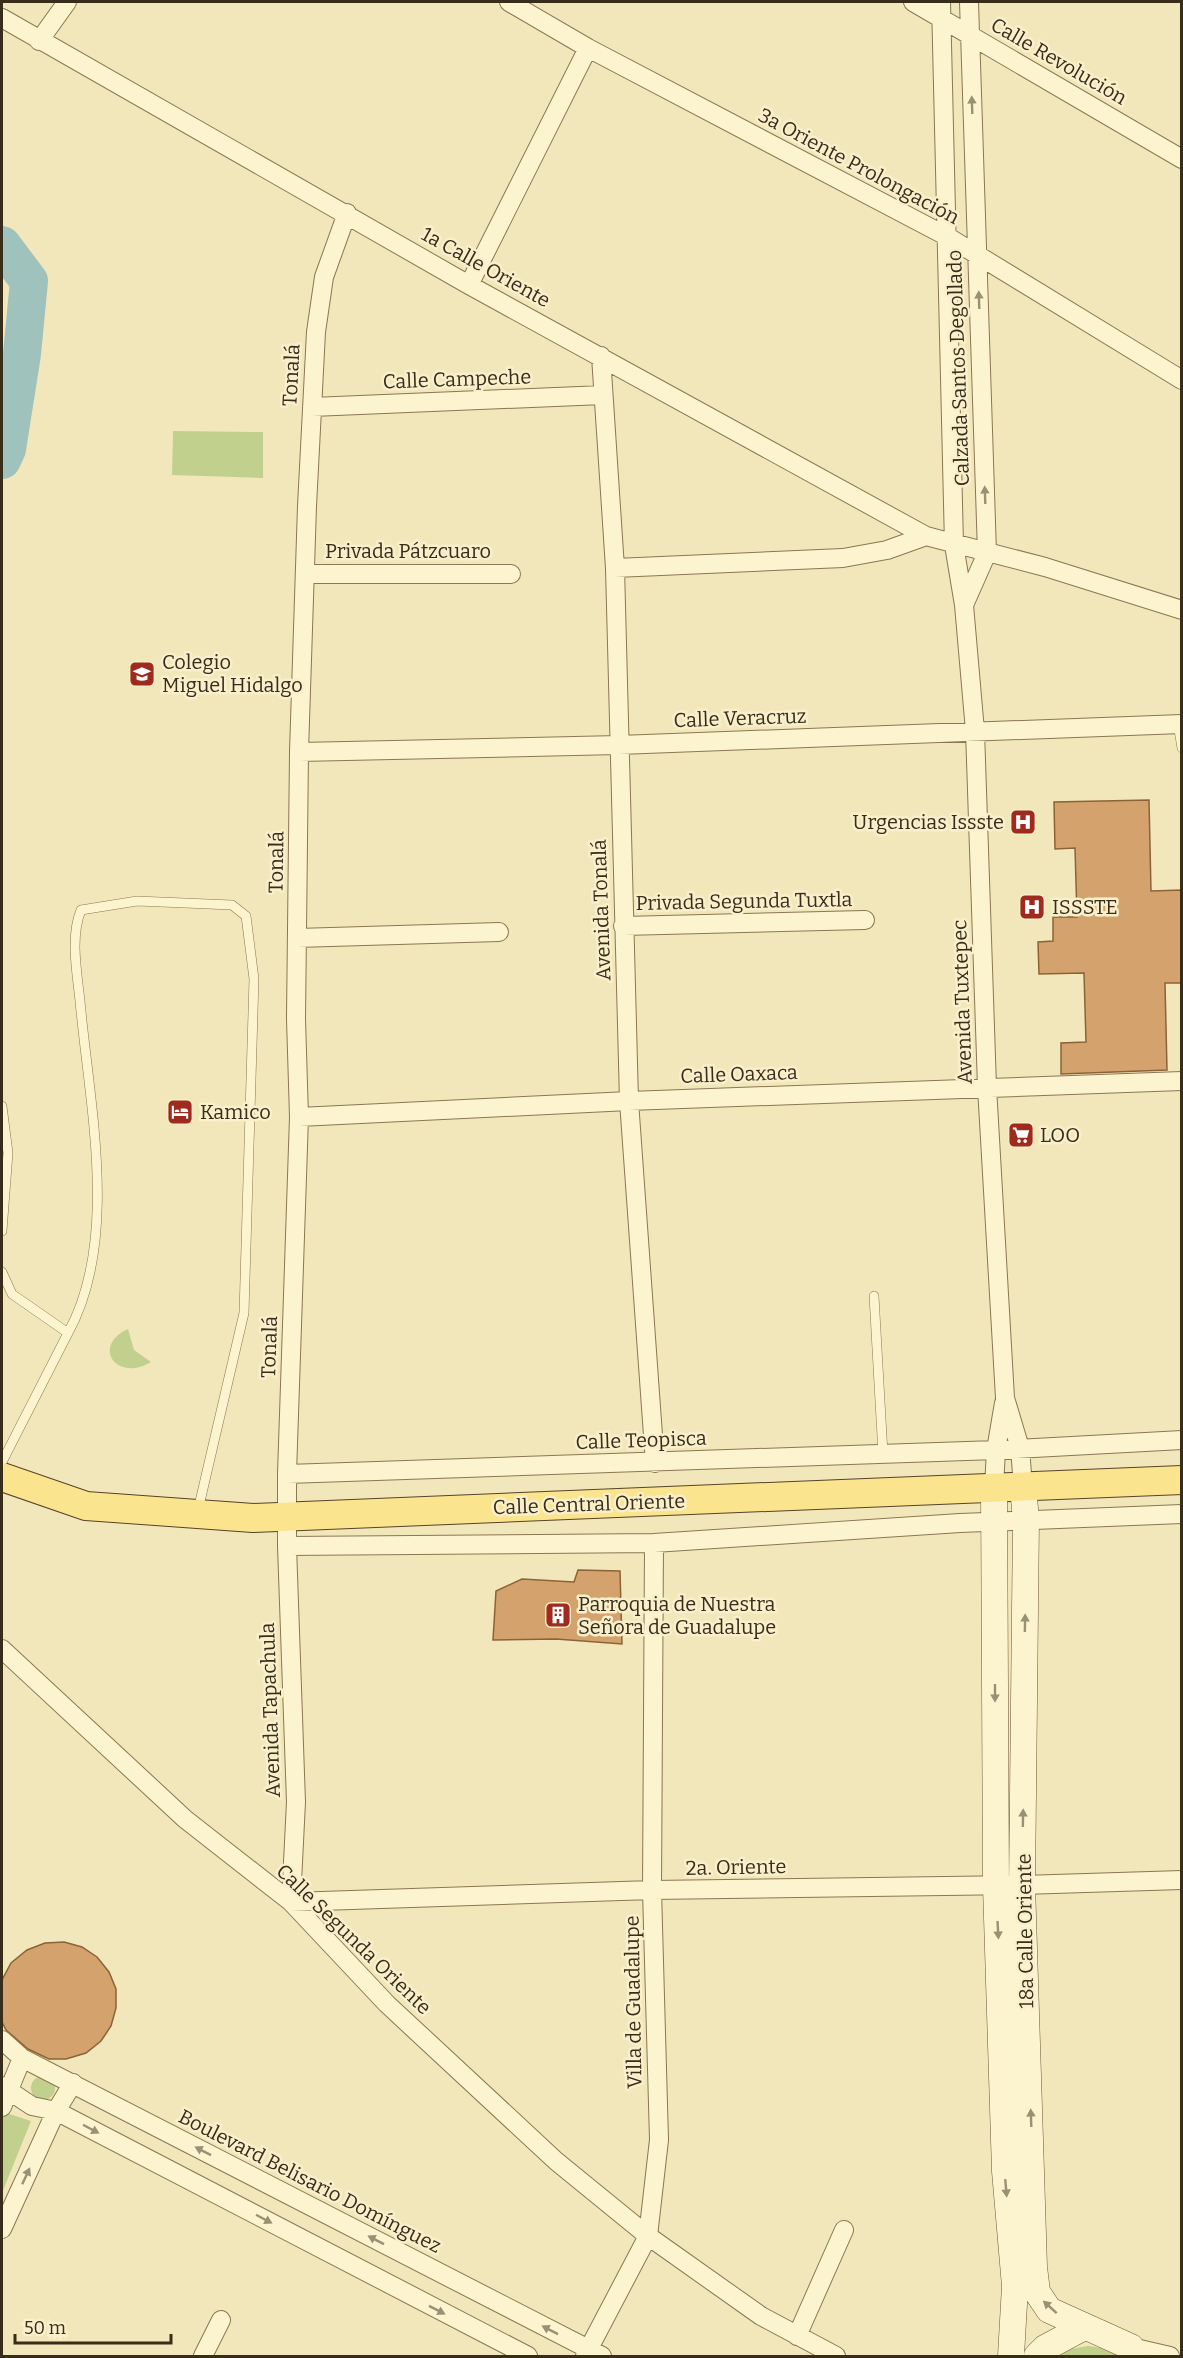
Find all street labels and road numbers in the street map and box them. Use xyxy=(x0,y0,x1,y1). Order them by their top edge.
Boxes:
street label: Calle Revolución xyxy=(987,12,1132,110)
street label: 3a Oriente Prolongación xyxy=(754,103,964,229)
street label: 1a Calle Oriente xyxy=(417,222,555,312)
street label: Calzada Santos Degollado xyxy=(942,249,974,487)
street label: Tonalá xyxy=(277,343,305,407)
street label: Calle Campeche xyxy=(382,364,532,394)
street label: Privada Pátzcuaro xyxy=(325,539,491,563)
street label: Calle Veracruz xyxy=(673,704,807,732)
street label: Tonalá xyxy=(263,831,289,893)
street label: Avenida Tonalá xyxy=(587,839,615,981)
street label: Privada Segunda Tuxtla xyxy=(635,887,853,915)
street label: Avenida Tuxtepec xyxy=(947,919,977,1085)
street label: Calle Oaxaca xyxy=(680,1060,798,1088)
street label: Tonalá xyxy=(256,1315,282,1379)
street label: Calle Teopisca xyxy=(575,1426,707,1454)
street label: Calle Central Oriente xyxy=(492,1489,686,1519)
street label: Avenida Tapachula xyxy=(255,1622,285,1798)
street label: 18a Calle Oriente xyxy=(1012,1853,1038,2009)
street label: 2a. Oriente xyxy=(685,1854,787,1880)
street label: Calle Segunda Oriente xyxy=(272,1859,436,2019)
street label: Villa de Guadalupe xyxy=(619,1915,647,2089)
street label: Boulevard Belisario Domínguez xyxy=(175,2104,445,2258)

